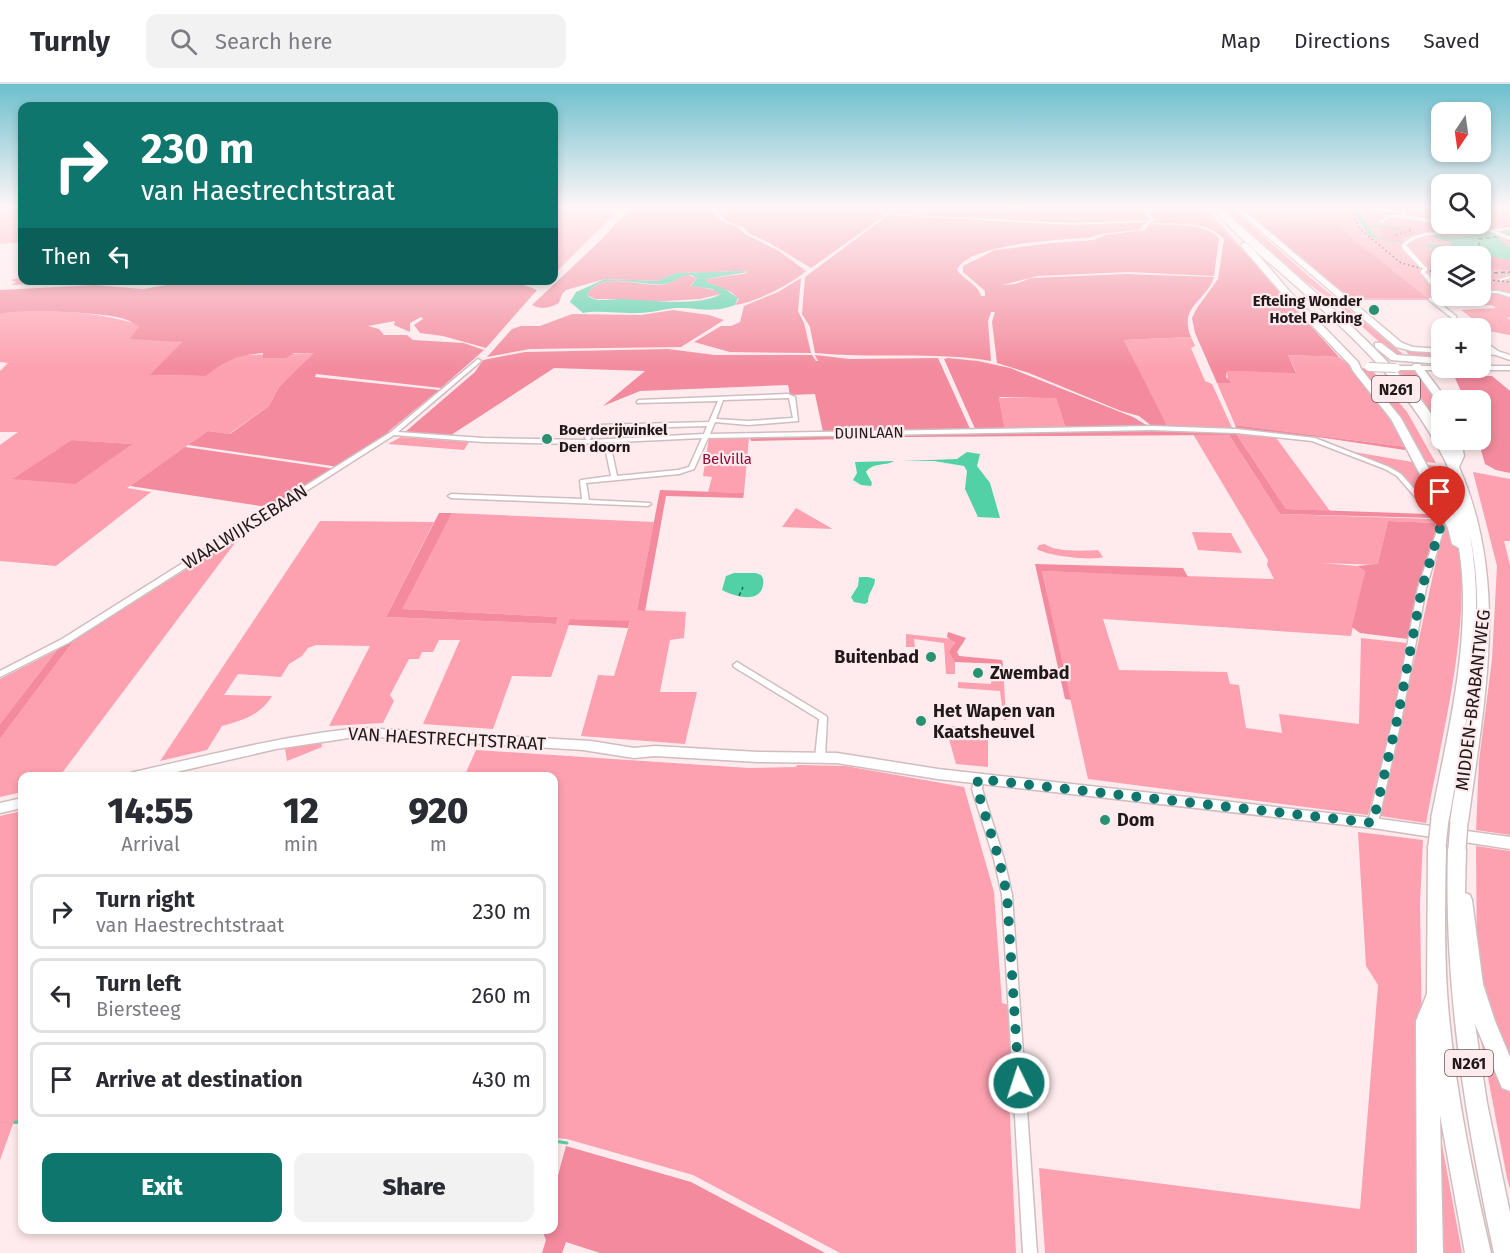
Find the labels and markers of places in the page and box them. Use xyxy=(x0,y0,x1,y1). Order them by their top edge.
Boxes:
place label: Efteling Wonder Hotel Parking xyxy=(1253,292,1363,327)
marker: Efteling Wonder Hotel Parking xyxy=(1367,303,1381,317)
place label: Boerderijwinkel Den doorn xyxy=(559,421,668,456)
marker: Boerderijwinkel Den doorn xyxy=(540,432,554,446)
pin xyxy=(1414,466,1465,528)
place label: Buitenbad xyxy=(834,646,919,668)
marker: Buitenbad xyxy=(924,650,938,664)
place label: Zwembad xyxy=(990,662,1069,684)
marker: Zwembad xyxy=(971,666,985,680)
place label: Het Wapen van Kaatsheuvel xyxy=(933,700,1055,743)
marker: Het Wapen van Kaatsheuvel xyxy=(914,714,928,728)
place label: Dom xyxy=(1117,809,1154,831)
marker: Dom xyxy=(1098,813,1112,827)

